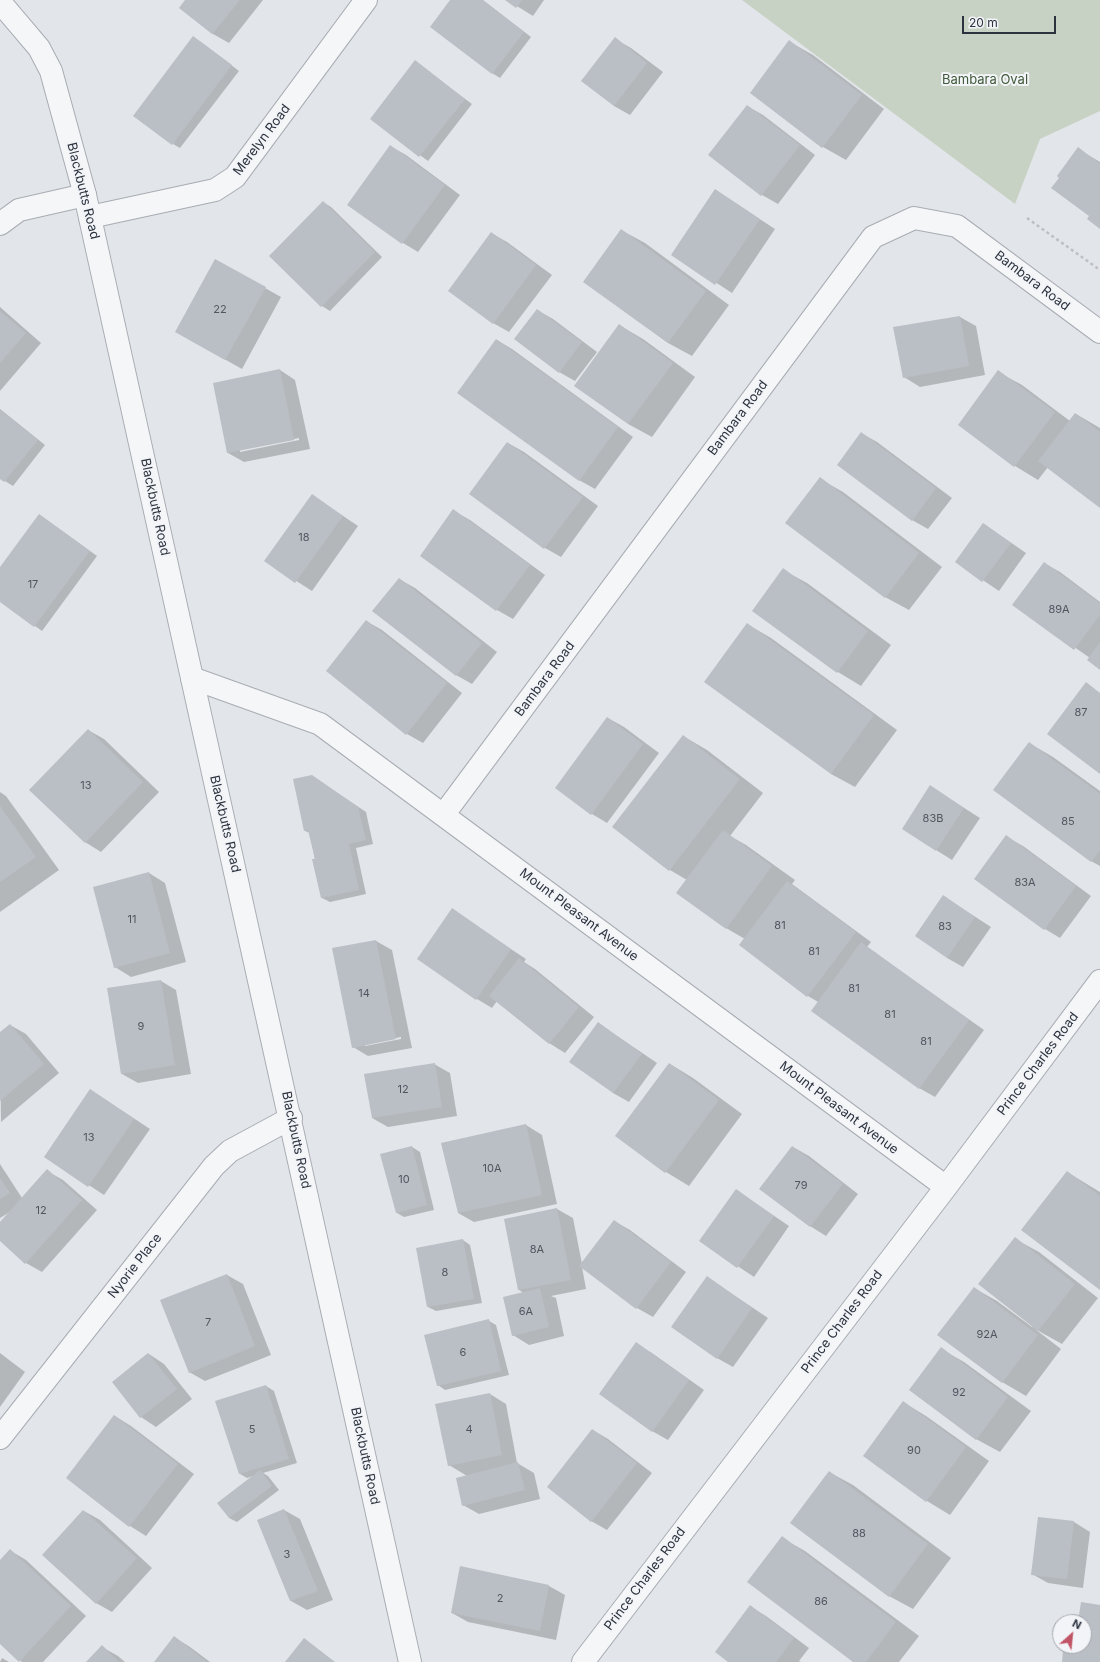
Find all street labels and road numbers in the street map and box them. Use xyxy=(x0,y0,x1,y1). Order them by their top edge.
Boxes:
street label: Merelyn Road xyxy=(230,101,294,179)
street label: Blackbutts Road xyxy=(63,141,103,241)
street label: Bambara Road xyxy=(991,248,1073,314)
street label: Bambara Road xyxy=(705,377,771,459)
street label: Blackbutts Road xyxy=(137,457,173,557)
street label: Bambara Road xyxy=(512,638,578,720)
street label: Blackbutts Road xyxy=(206,774,244,874)
street label: Mount Pleasant Avenue xyxy=(517,865,641,965)
street label: Prince Charles Road xyxy=(994,1009,1082,1119)
street label: Mount Pleasant Avenue xyxy=(777,1058,901,1158)
street label: Blackbutts Road xyxy=(278,1090,314,1190)
street label: Nyorie Place xyxy=(105,1230,165,1302)
street label: Prince Charles Road xyxy=(798,1267,886,1377)
street label: Blackbutts Road xyxy=(347,1406,383,1506)
street label: Prince Charles Road xyxy=(601,1524,689,1634)

